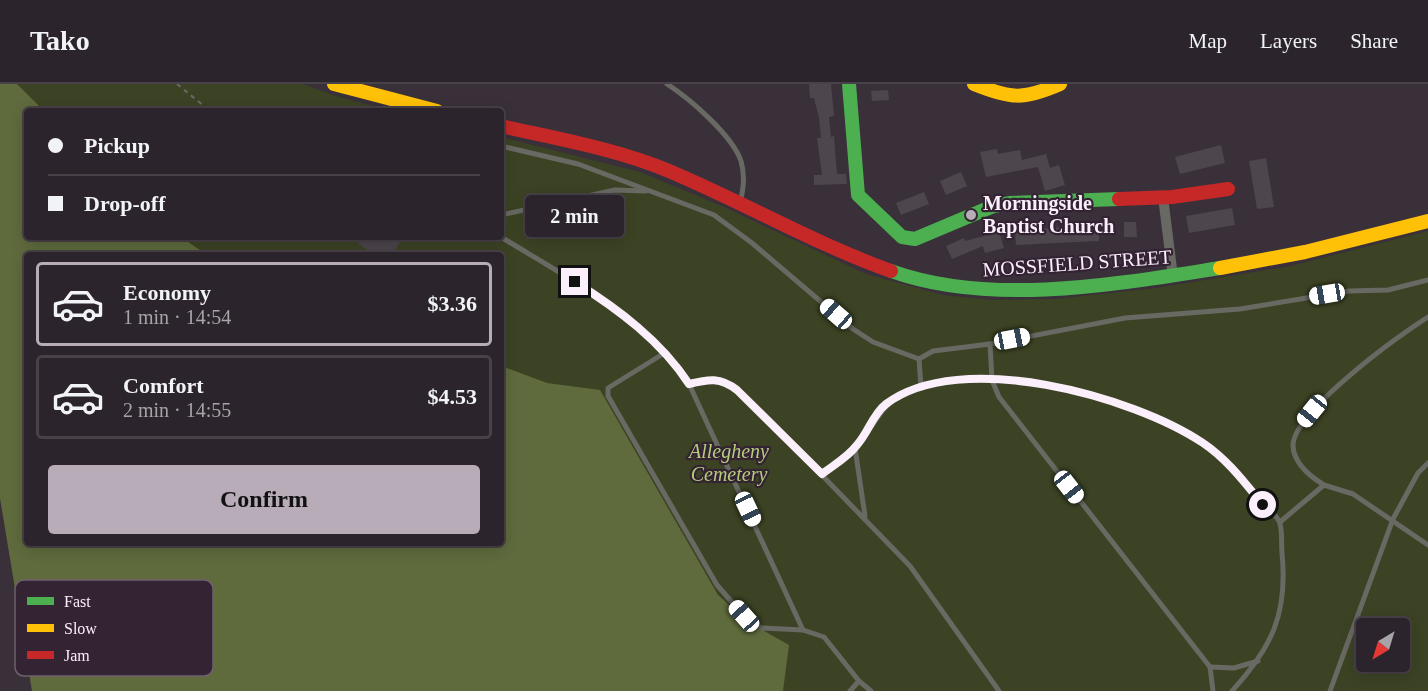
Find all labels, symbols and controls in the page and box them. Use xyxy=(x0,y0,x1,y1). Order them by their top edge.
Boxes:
text: Tako xyxy=(30,25,90,56)
text: Map xyxy=(1189,29,1227,53)
text: Layers xyxy=(1260,29,1317,53)
text: Share xyxy=(1350,29,1398,53)
text: Pickup xyxy=(84,133,150,158)
text: Drop-off xyxy=(84,191,165,216)
place label: Morningside Baptist Church xyxy=(983,192,1114,238)
callout: 2 min xyxy=(526,195,624,237)
text: 2 min xyxy=(550,205,599,227)
marker: Morningside Baptist Church xyxy=(964,208,978,222)
street label: MOSSFIELD STREET xyxy=(982,245,1172,281)
route end xyxy=(561,268,588,295)
icon: car xyxy=(51,277,105,331)
text: Economy xyxy=(123,280,211,305)
car xyxy=(1308,282,1346,306)
text: $3.36 xyxy=(428,291,477,316)
car xyxy=(817,295,855,333)
text: 1 min · 14:54 xyxy=(123,306,231,328)
car xyxy=(993,327,1031,351)
icon: car xyxy=(51,370,105,424)
text: Comfort xyxy=(123,373,204,398)
text: $4.53 xyxy=(428,384,477,409)
car xyxy=(1294,391,1330,431)
text: 2 min · 14:55 xyxy=(123,399,231,421)
park label: Allegheny Cemetery xyxy=(687,440,769,486)
button: Confirm xyxy=(48,465,480,534)
car xyxy=(1051,467,1087,507)
car xyxy=(732,489,764,529)
route start xyxy=(1249,491,1276,518)
legend xyxy=(15,580,213,676)
text: Fast xyxy=(64,593,91,610)
car xyxy=(725,597,763,635)
north arrow xyxy=(1356,618,1410,672)
map controls xyxy=(1356,618,1410,672)
text: Slow xyxy=(64,620,97,637)
text: Jam xyxy=(64,647,90,664)

